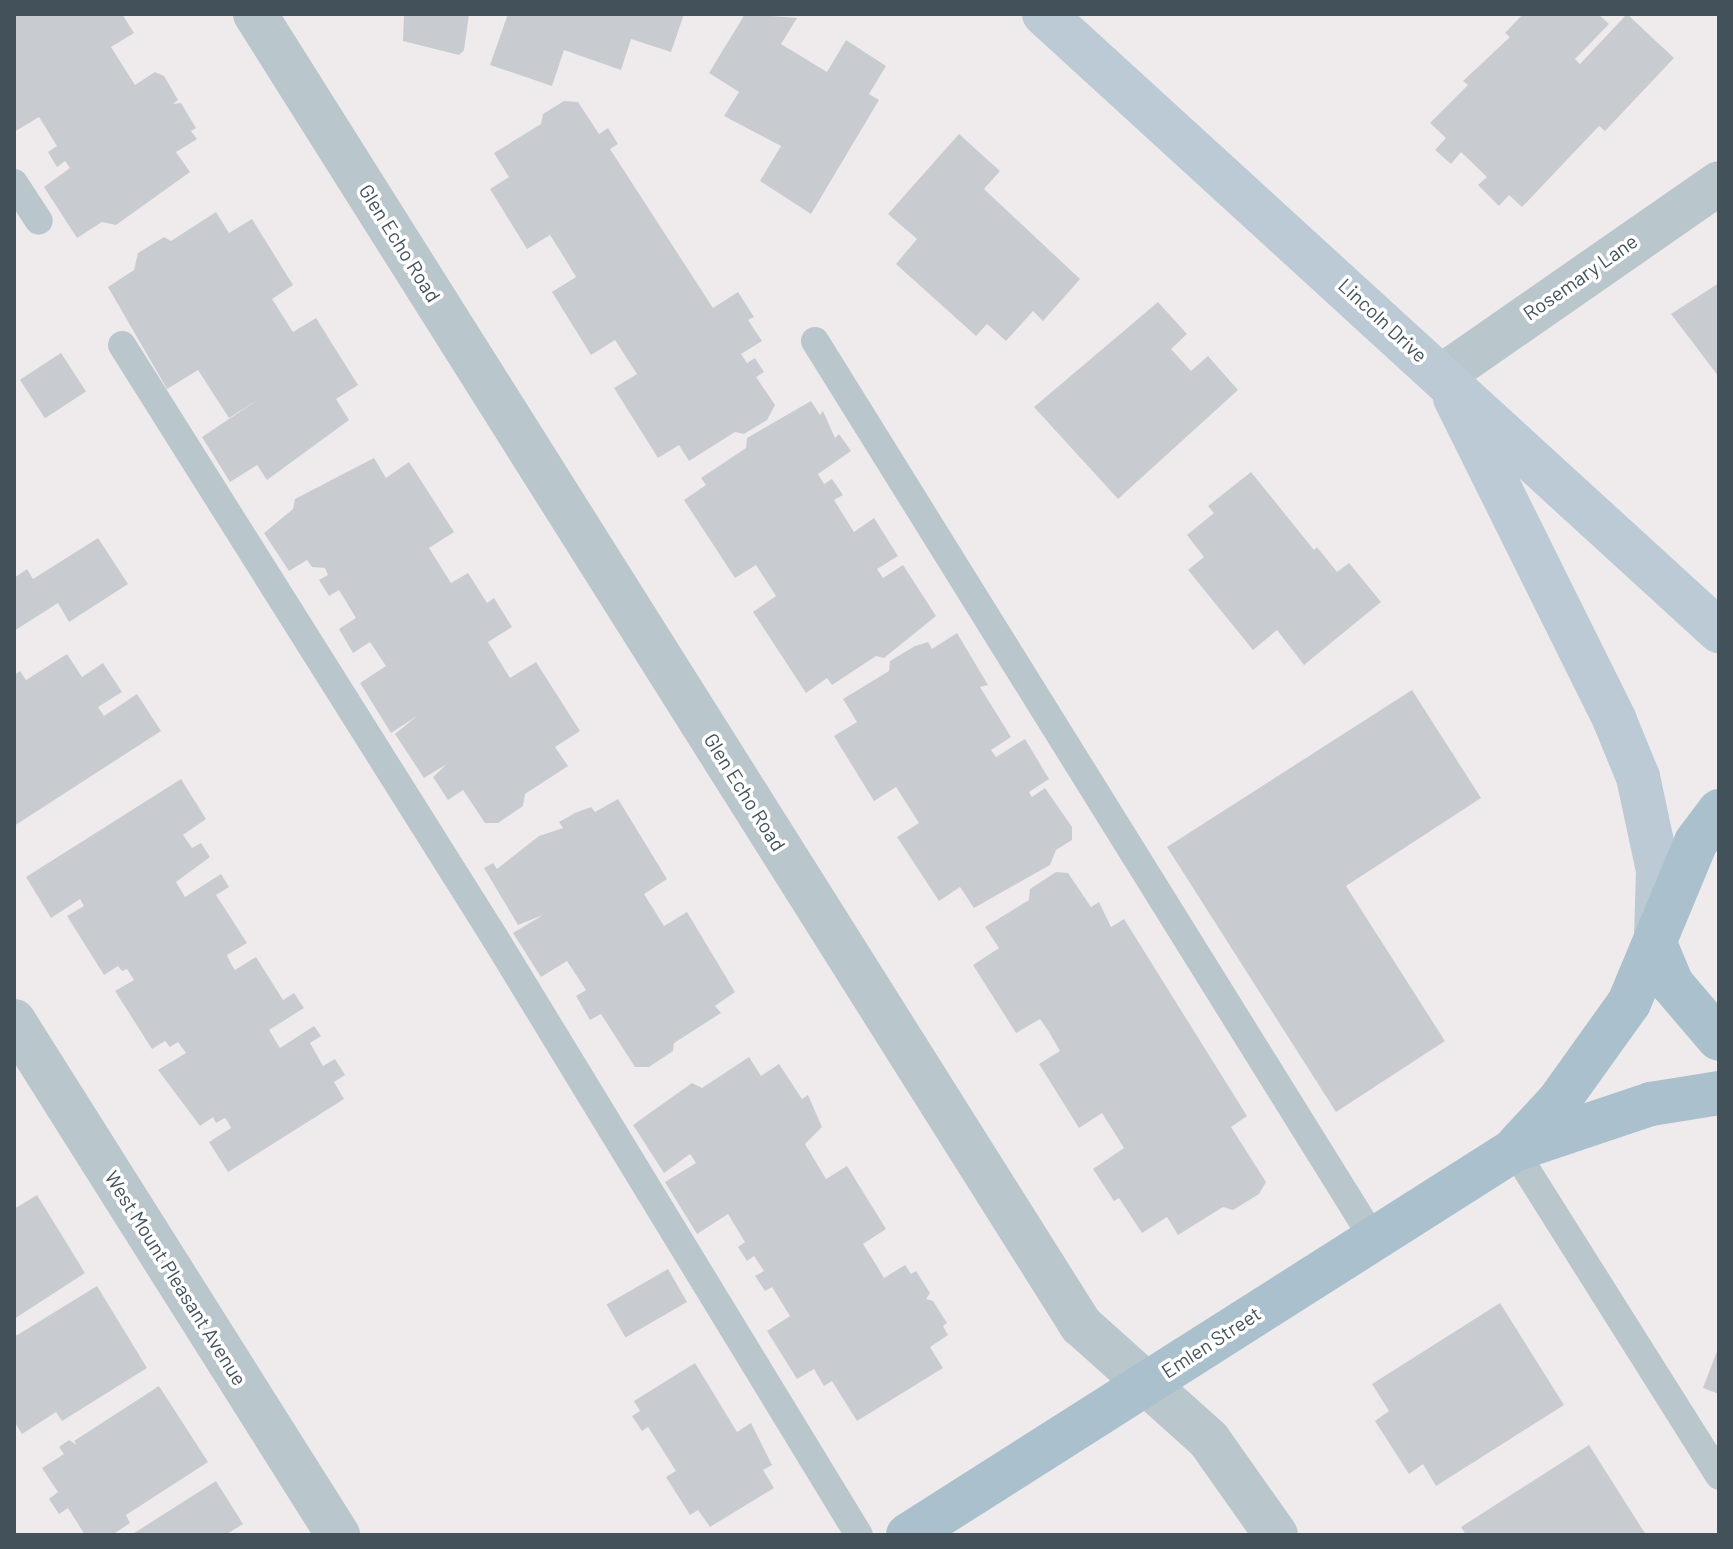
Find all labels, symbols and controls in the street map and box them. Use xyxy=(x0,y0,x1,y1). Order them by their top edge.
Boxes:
street label: Glen Echo Road xyxy=(354,180,446,306)
street label: Rosemary Lane xyxy=(1518,229,1642,325)
street label: Lincoln Drive xyxy=(1334,273,1432,367)
street label: Glen Echo Road xyxy=(699,729,791,855)
street label: West Mount Pleasant Avenue xyxy=(100,1166,252,1390)
street label: Emlen Street xyxy=(1157,1301,1265,1383)

